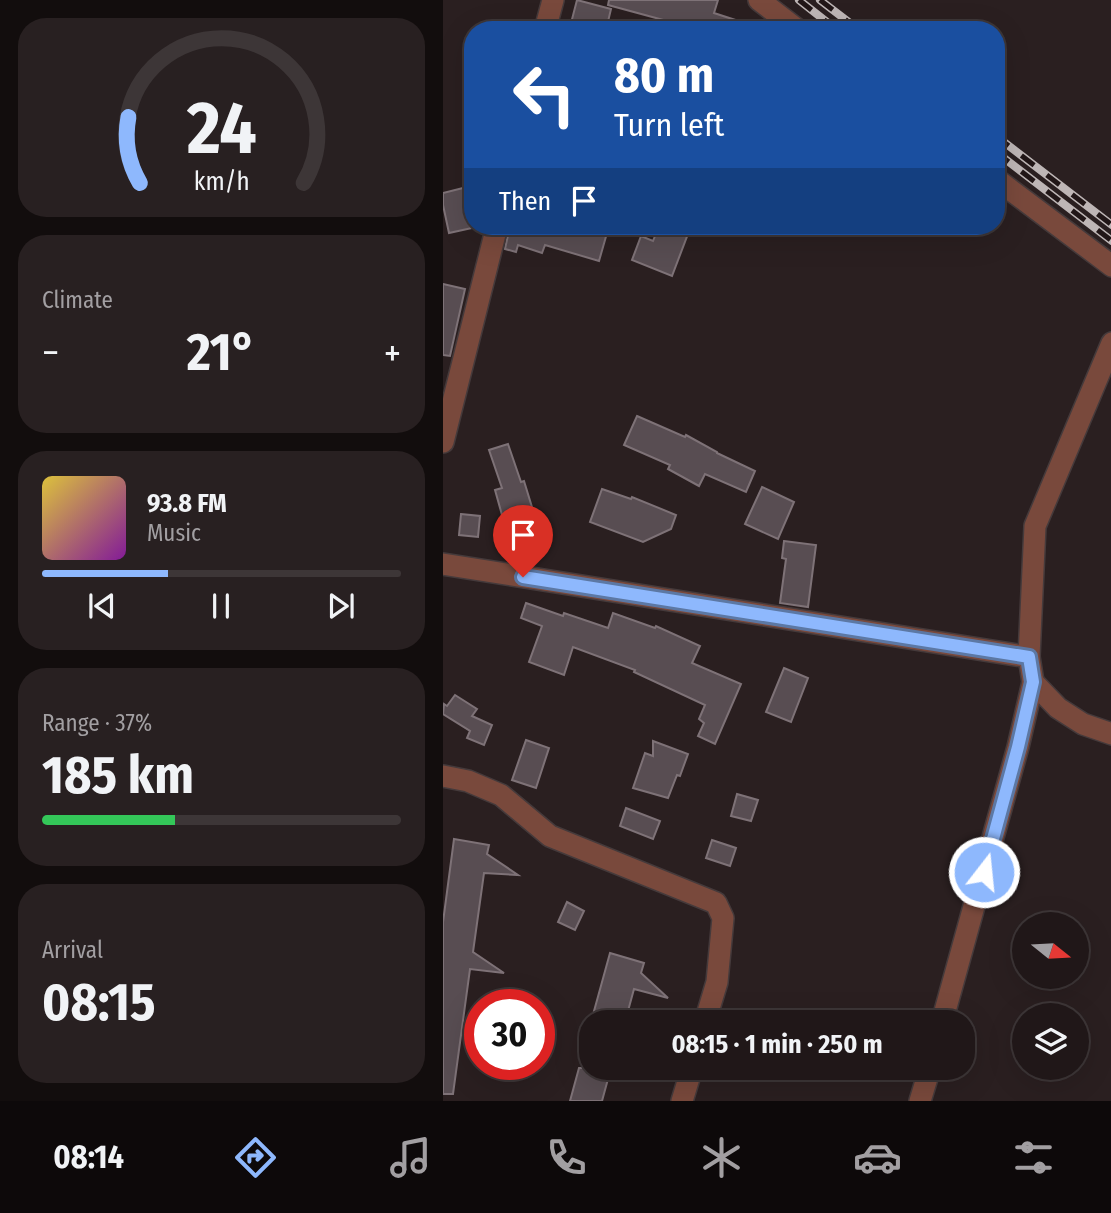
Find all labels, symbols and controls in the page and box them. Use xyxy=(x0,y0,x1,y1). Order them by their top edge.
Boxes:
text: 80 m xyxy=(614,46,714,105)
icon: left xyxy=(499,49,590,140)
text: 24 xyxy=(186,86,256,173)
text: Turn left xyxy=(614,106,724,144)
text: km/h xyxy=(194,167,249,197)
icon: arrive xyxy=(565,182,603,220)
text: Then xyxy=(499,186,551,217)
text: Climate xyxy=(42,286,113,314)
text: 21° xyxy=(187,321,256,384)
text: − xyxy=(42,330,59,376)
text: + xyxy=(384,330,401,376)
text: 93.8 FM xyxy=(147,488,227,519)
pin xyxy=(493,505,553,577)
icon: arrive xyxy=(504,516,542,554)
text: Music xyxy=(147,519,201,547)
icon: previous xyxy=(83,587,121,625)
icon: pause xyxy=(202,587,240,625)
icon: next xyxy=(322,587,360,625)
text: Range · 37% xyxy=(42,709,152,737)
text: 185 km xyxy=(42,744,194,807)
position arrow xyxy=(947,835,1021,909)
north arrow xyxy=(1012,912,1089,989)
map controls xyxy=(1012,912,1089,1080)
text: Arrival xyxy=(42,936,103,964)
text: 08:15 xyxy=(42,971,156,1034)
speed limit sign: 30 xyxy=(464,989,555,1080)
button: layers xyxy=(1012,1003,1089,1080)
text: 08:15 · 1 min · 250 m xyxy=(671,1029,883,1060)
icon: directions xyxy=(231,1133,280,1182)
icon: music xyxy=(386,1133,435,1182)
icon: phone xyxy=(542,1133,591,1182)
icon: climate xyxy=(697,1133,746,1182)
icon: car xyxy=(853,1133,902,1182)
icon: filters xyxy=(1009,1133,1058,1182)
text: 08:14 xyxy=(53,1138,124,1176)

